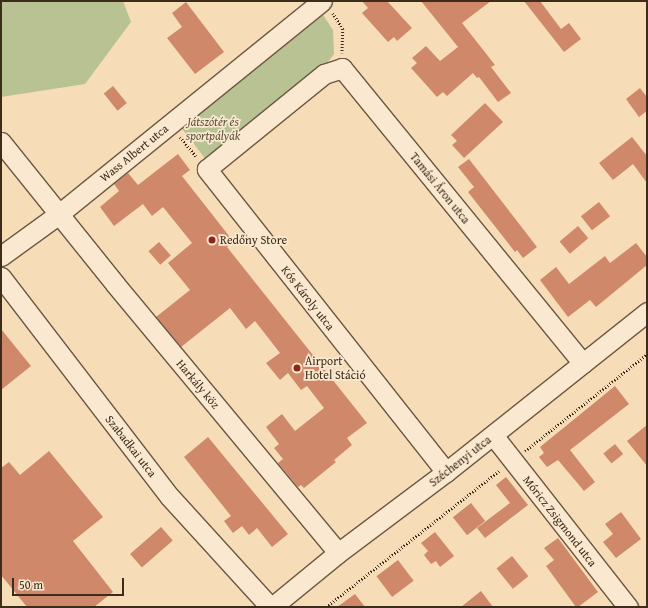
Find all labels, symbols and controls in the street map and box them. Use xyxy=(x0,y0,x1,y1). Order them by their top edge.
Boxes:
park label: Játszótér és sportpályák xyxy=(186,115,240,143)
street label: Wass Albert utca xyxy=(97,121,171,185)
street label: Tamási Áron utca xyxy=(407,149,473,227)
place label: Redőny Store xyxy=(220,233,287,247)
marker: Redőny Store xyxy=(207,235,217,245)
street label: Kós Károly utca xyxy=(278,263,338,333)
place label: Airport Hotel Stáció xyxy=(305,354,366,382)
street label: Harkály köz xyxy=(173,356,223,412)
marker: Airport Hotel Stáció xyxy=(292,363,302,373)
street label: Szabadkai utca xyxy=(102,412,160,480)
street label: Széchenyi utca xyxy=(426,432,494,490)
street label: Móricz Zsigmond utca xyxy=(520,473,600,569)
scale bar xyxy=(14,570,126,596)
text: 50 m xyxy=(19,576,43,593)

